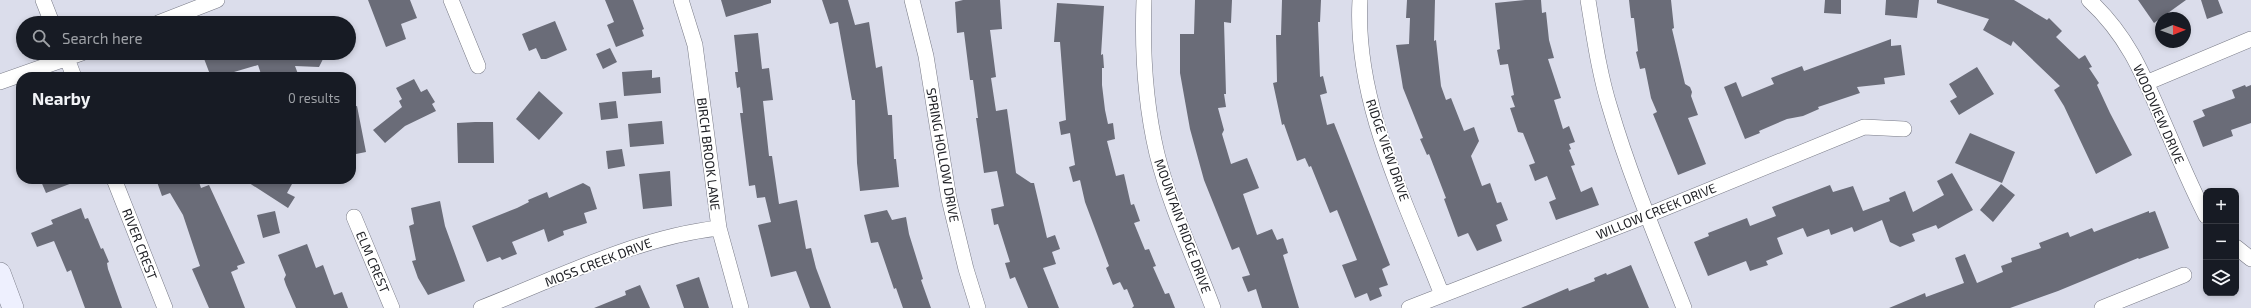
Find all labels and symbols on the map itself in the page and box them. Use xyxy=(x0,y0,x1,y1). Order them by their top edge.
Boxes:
north arrow xyxy=(2155,12,2191,48)
street label: WOODVIEW DRIVE xyxy=(2130,62,2188,166)
street label: SPRING HOLLOW DRIVE xyxy=(923,87,963,223)
street label: BIRCH BROOK LANE xyxy=(694,97,724,211)
street label: RIDGE VIEW DRIVE xyxy=(1363,97,1413,203)
street label: MOUNTAIN RIDGE DRIVE xyxy=(1151,157,1215,295)
street label: WILLOW CREEK DRIVE xyxy=(1594,180,1718,242)
street label: RIVER CREST xyxy=(119,206,161,282)
street label: ELM CREST xyxy=(353,229,393,296)
street label: MOSS CREEK DRIVE xyxy=(542,234,654,290)

